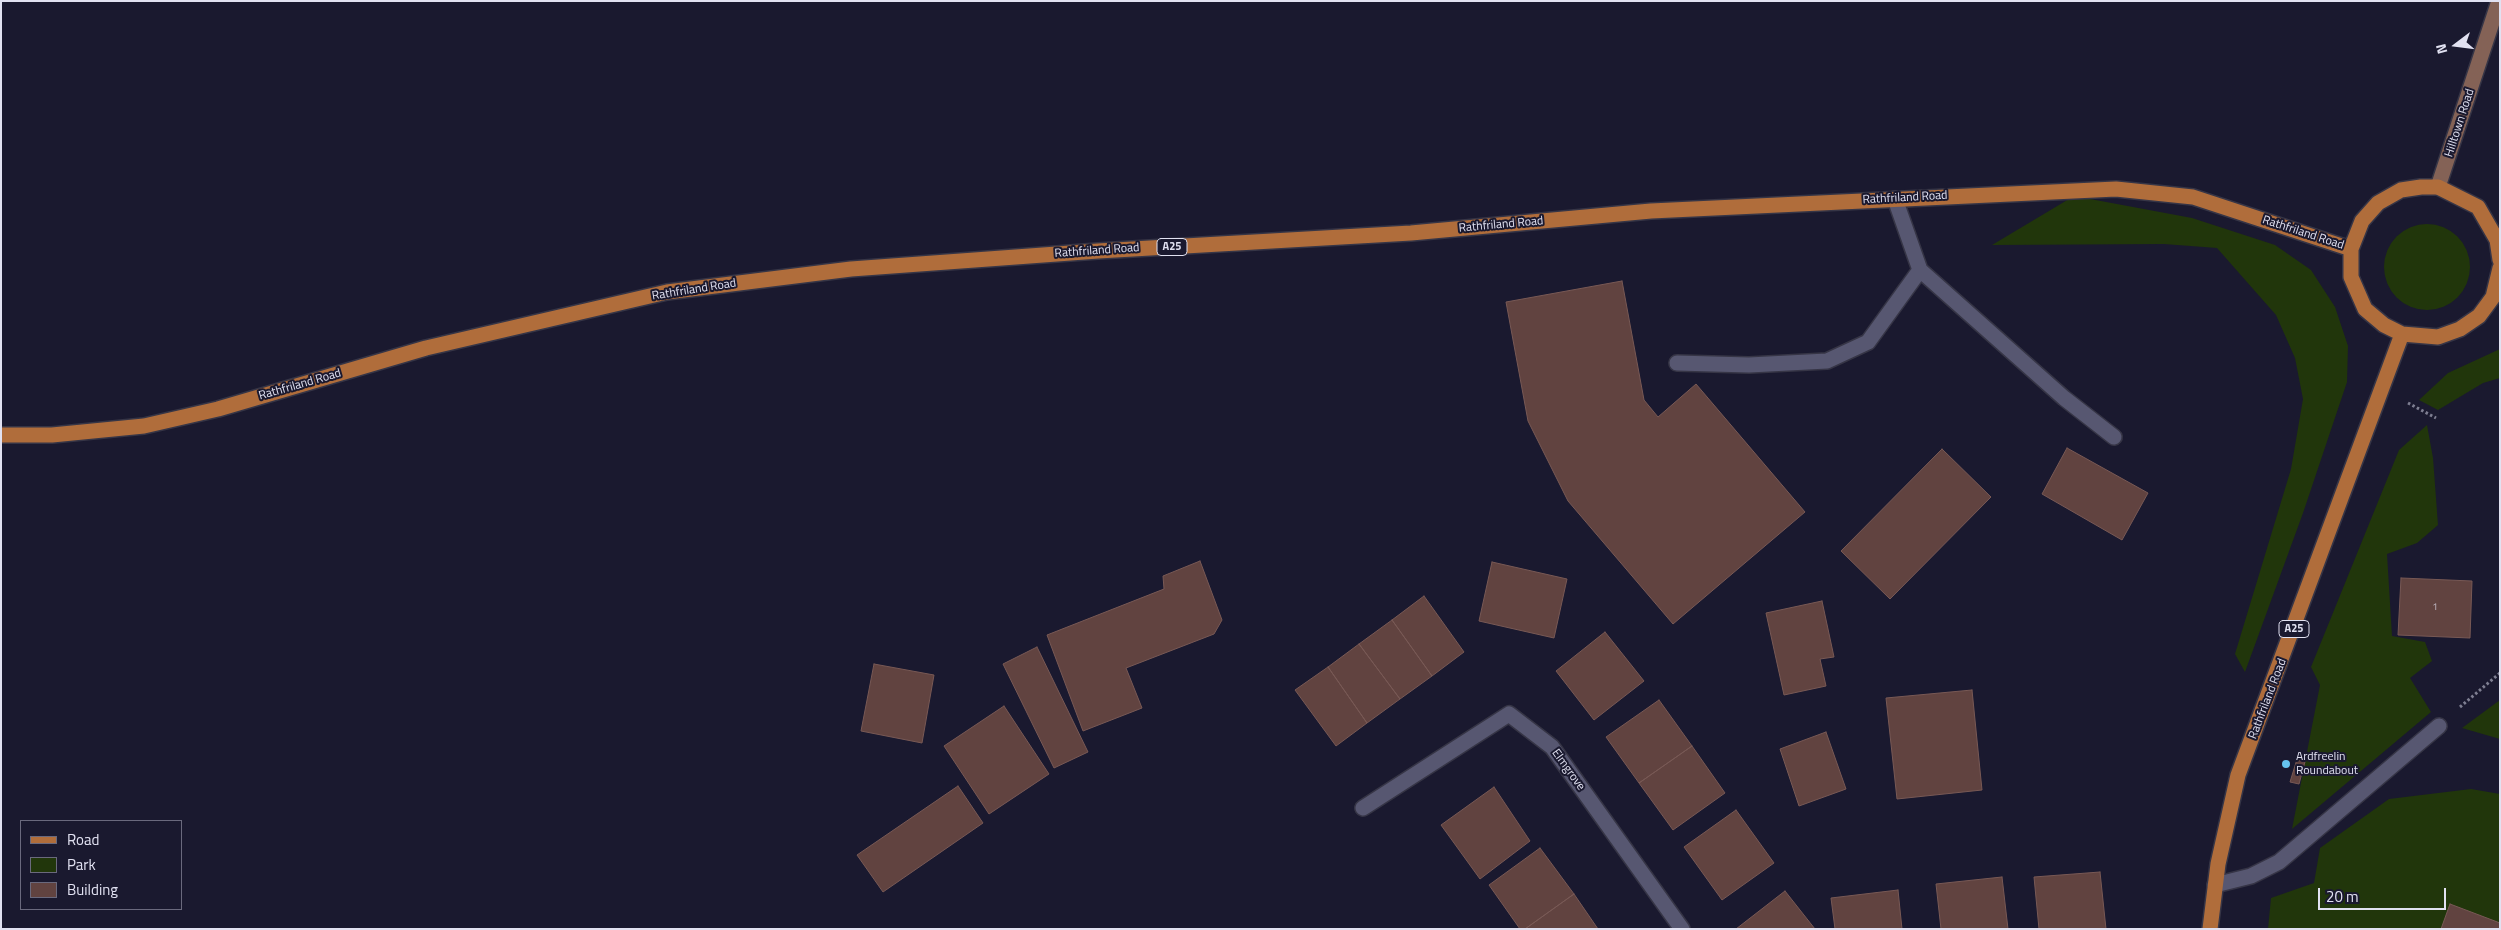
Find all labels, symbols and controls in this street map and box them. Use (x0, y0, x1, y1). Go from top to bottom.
north arrow (2431, 20, 2481, 70)
text: N (2430, 42, 2452, 56)
street label: Hilltown Road (2442, 87, 2478, 159)
street label: Rathfriland Road (1862, 189, 1948, 207)
street label: Rathfriland Road (2260, 213, 2346, 253)
street label: Rathfriland Road (1458, 214, 1544, 236)
road number: A25 (1157, 238, 1187, 256)
street label: Rathfriland Road (1054, 241, 1140, 261)
street label: Rathfriland Road (651, 276, 737, 304)
street label: Rathfriland Road (257, 366, 343, 404)
house number: 1 (2432, 602, 2438, 614)
road number: A25 (2279, 620, 2309, 638)
street label: Rathfriland Road (2246, 657, 2290, 741)
street label: Elmgrove (1548, 747, 1588, 793)
place label: Ardfreelin Roundabout (2296, 750, 2358, 778)
marker: Ardfreelin Roundabout (2280, 758, 2292, 770)
legend (20, 820, 182, 910)
text: Road (67, 828, 99, 851)
text: Park (67, 853, 96, 876)
text: Building (67, 878, 118, 901)
scale bar (2321, 878, 2448, 910)
text: 20 m (2326, 885, 2359, 908)

